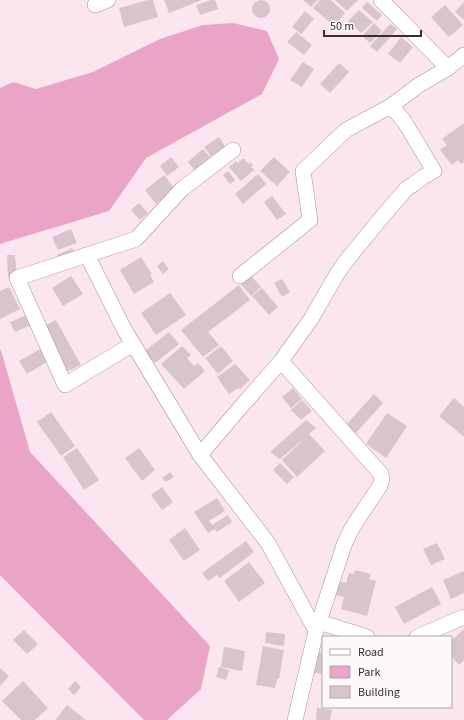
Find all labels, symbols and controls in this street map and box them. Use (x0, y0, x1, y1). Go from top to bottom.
scale bar (324, 12, 421, 38)
text: 50 m (330, 18, 354, 35)
legend (322, 636, 452, 708)
text: Road (358, 644, 384, 661)
text: Park (358, 664, 380, 681)
text: Building (358, 684, 400, 701)

